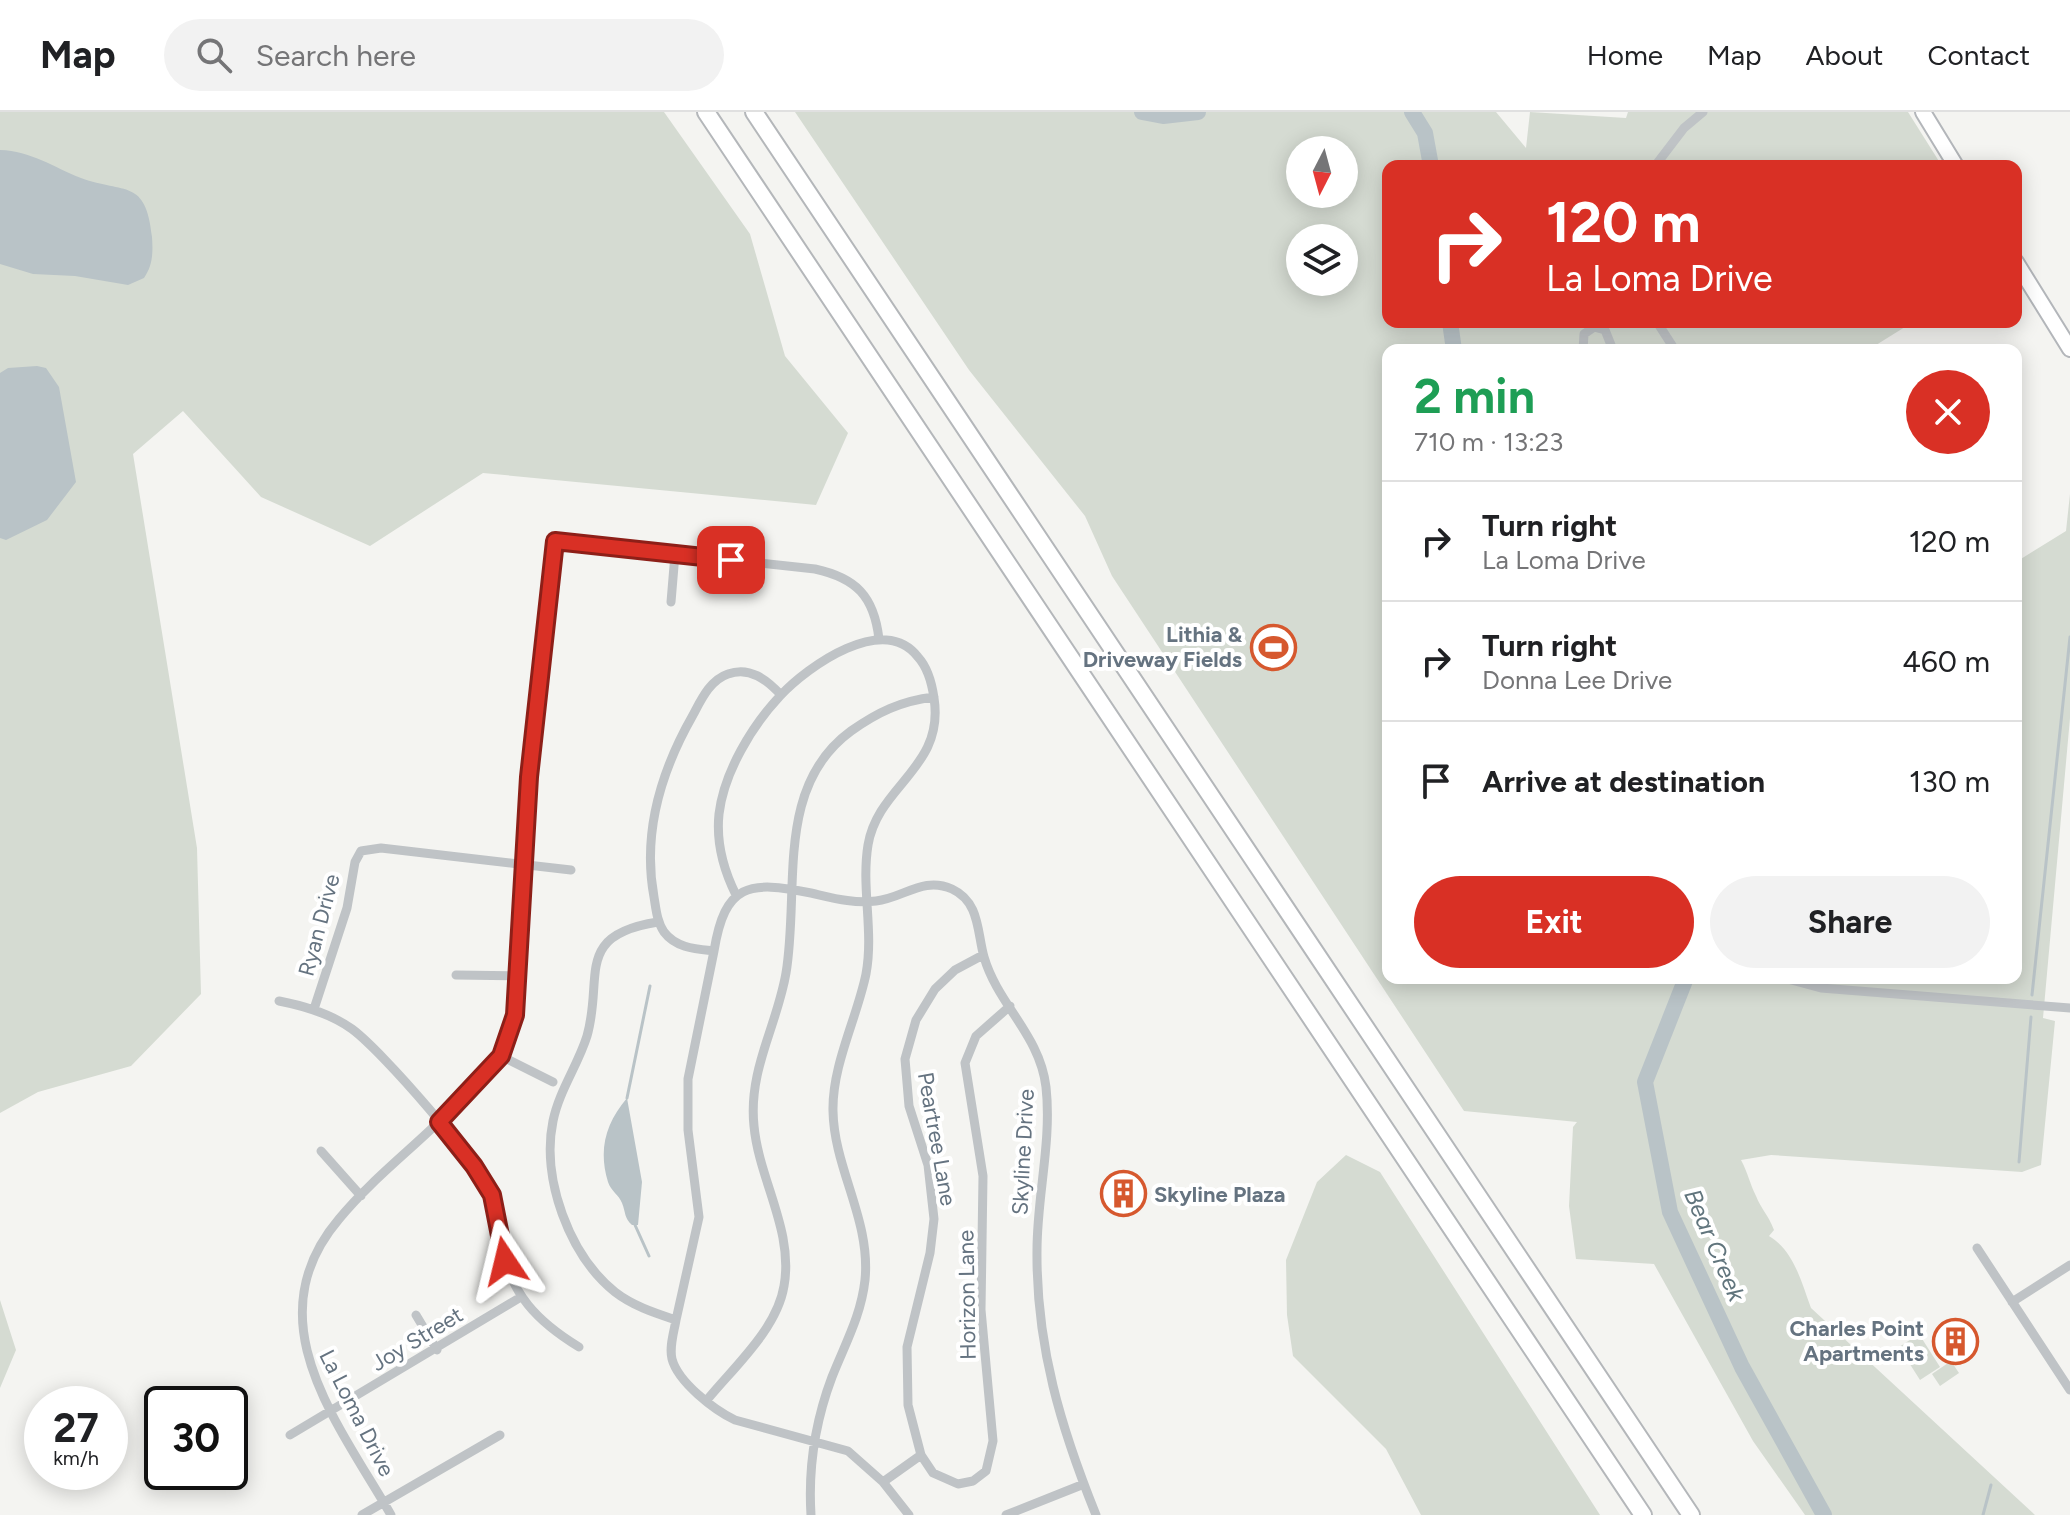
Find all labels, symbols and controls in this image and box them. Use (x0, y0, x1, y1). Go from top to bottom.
search box (164, 19, 724, 91)
text: Map (40, 32, 116, 78)
icon: search (192, 33, 236, 77)
text: Search here (256, 37, 416, 74)
text: Home (1587, 38, 1663, 72)
text: Map (1707, 38, 1762, 72)
text: About (1806, 38, 1883, 72)
text: Contact (1927, 38, 2030, 72)
north arrow (1286, 136, 1358, 208)
map controls (1286, 136, 1358, 296)
text: 120 m (1546, 189, 1701, 256)
icon: right (1414, 192, 1518, 296)
button: layers (1286, 224, 1358, 296)
text: La Loma Drive (1546, 257, 1773, 300)
text: 2 min (1414, 367, 1535, 425)
button: close (1906, 370, 1990, 454)
text: 710 m · 13:23 (1414, 426, 1564, 458)
text: Turn right (1482, 507, 1617, 544)
icon: right (1414, 519, 1458, 563)
text: 120 m (1909, 523, 1990, 560)
pin (697, 526, 765, 594)
icon: arrive (709, 538, 753, 582)
text: La Loma Drive (1482, 544, 1646, 576)
place label: Lithia & Driveway Fields (1083, 621, 1243, 673)
sports icon: Lithia & Driveway Fields (1249, 623, 1297, 671)
text: Turn right (1482, 627, 1617, 664)
icon: right (1414, 639, 1458, 683)
text: 460 m (1902, 643, 1990, 680)
text: Donna Lee Drive (1482, 664, 1672, 696)
icon: arrive (1414, 759, 1458, 803)
text: Arrive at destination (1482, 763, 1765, 800)
text: 130 m (1909, 763, 1990, 800)
street label: Ryan Drive (292, 871, 346, 979)
button: Exit (1414, 876, 1694, 968)
button: Share (1710, 876, 1990, 968)
street label: Peartree Lane (912, 1070, 962, 1208)
street label: Skyline Drive (1006, 1088, 1040, 1216)
building icon: Skyline Plaza (1099, 1170, 1147, 1218)
place label: Skyline Plaza (1154, 1181, 1286, 1208)
water label: Bear Creek (1678, 1184, 1752, 1307)
position arrow (463, 1219, 547, 1303)
street label: Horizon Lane (952, 1230, 982, 1360)
street label: Joy Street (366, 1301, 468, 1377)
place label: Charles Point Apartments (1789, 1315, 1924, 1367)
building icon: Charles Point Apartments (1931, 1317, 1979, 1365)
street label: La Loma Drive (314, 1345, 400, 1481)
speed limit sign: 30 (144, 1386, 248, 1490)
text: 27 (53, 1404, 99, 1452)
text: km/h (53, 1446, 99, 1470)

